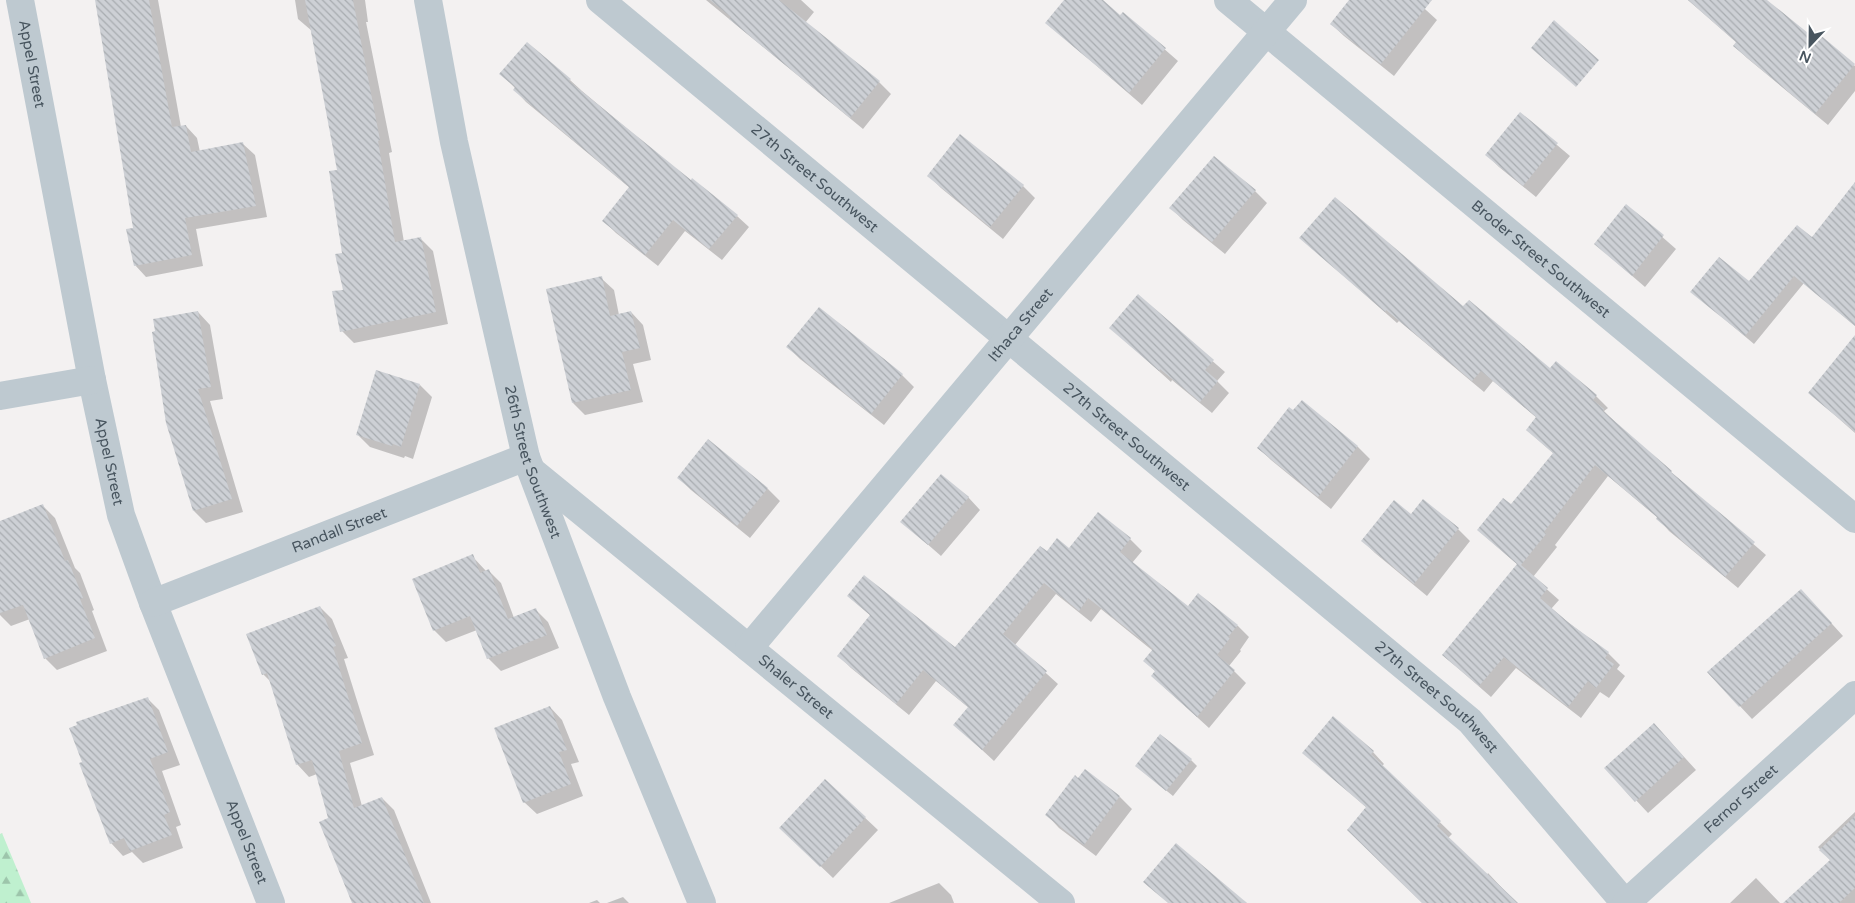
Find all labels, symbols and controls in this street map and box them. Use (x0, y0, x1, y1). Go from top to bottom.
street label: Appel Street (15, 18, 49, 110)
north arrow (1785, 20, 1835, 70)
text: N (1797, 47, 1814, 67)
street label: 27th Street Southwest (748, 120, 882, 236)
street label: Broder Street Southwest (1468, 196, 1614, 322)
street label: Ithaca Street (984, 284, 1057, 365)
street label: 27th Street Southwest (1059, 379, 1194, 495)
street label: 26th Street Southwest (501, 383, 565, 541)
street label: Appel Street (91, 416, 128, 507)
street label: Randall Street (289, 503, 390, 557)
street label: 27th Street Southwest (1371, 637, 1502, 757)
street label: Shaler Street (755, 651, 837, 723)
street label: Fernor Street (1700, 760, 1782, 837)
street label: Appel Street (222, 797, 272, 887)

